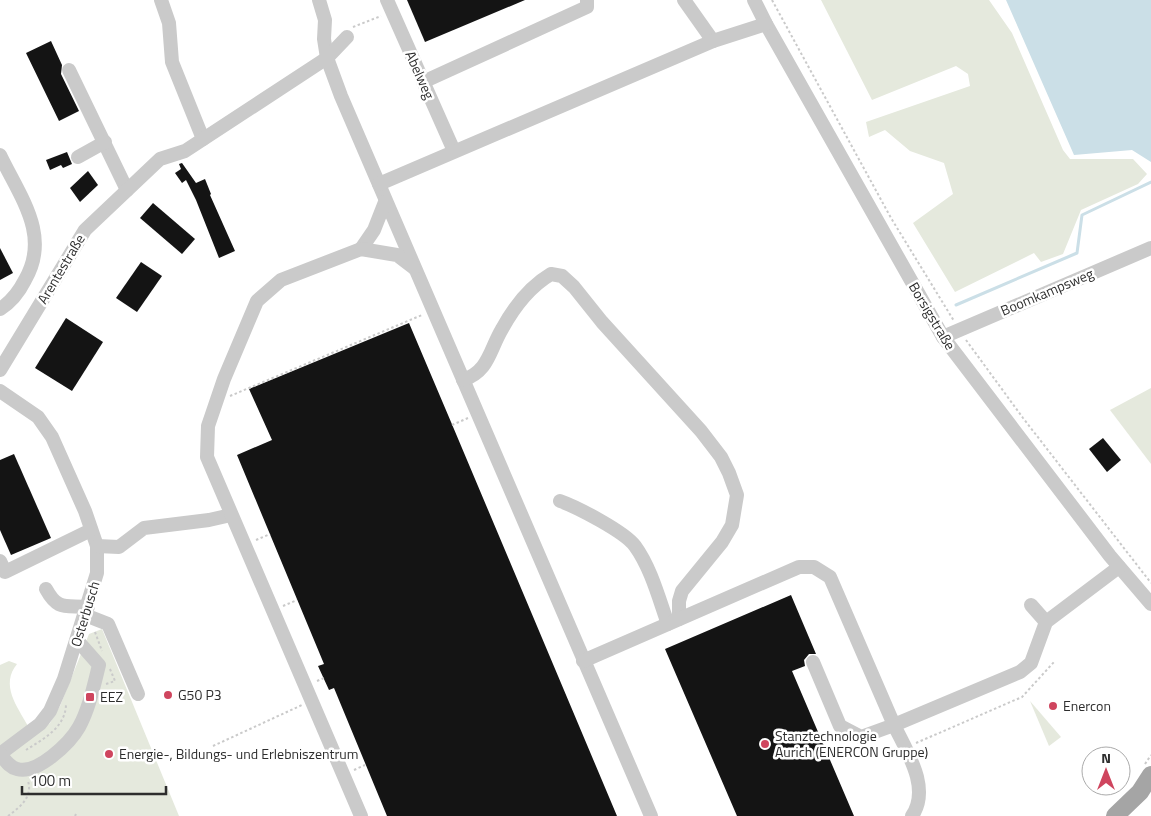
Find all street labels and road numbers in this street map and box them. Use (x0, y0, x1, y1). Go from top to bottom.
street label: Abelweg (401, 47, 440, 102)
street label: Arentestraße (31, 230, 90, 308)
street label: Boomkampsweg (997, 262, 1097, 321)
street label: Borsigstraße (904, 278, 961, 354)
street label: Osterbusch (65, 579, 104, 649)

